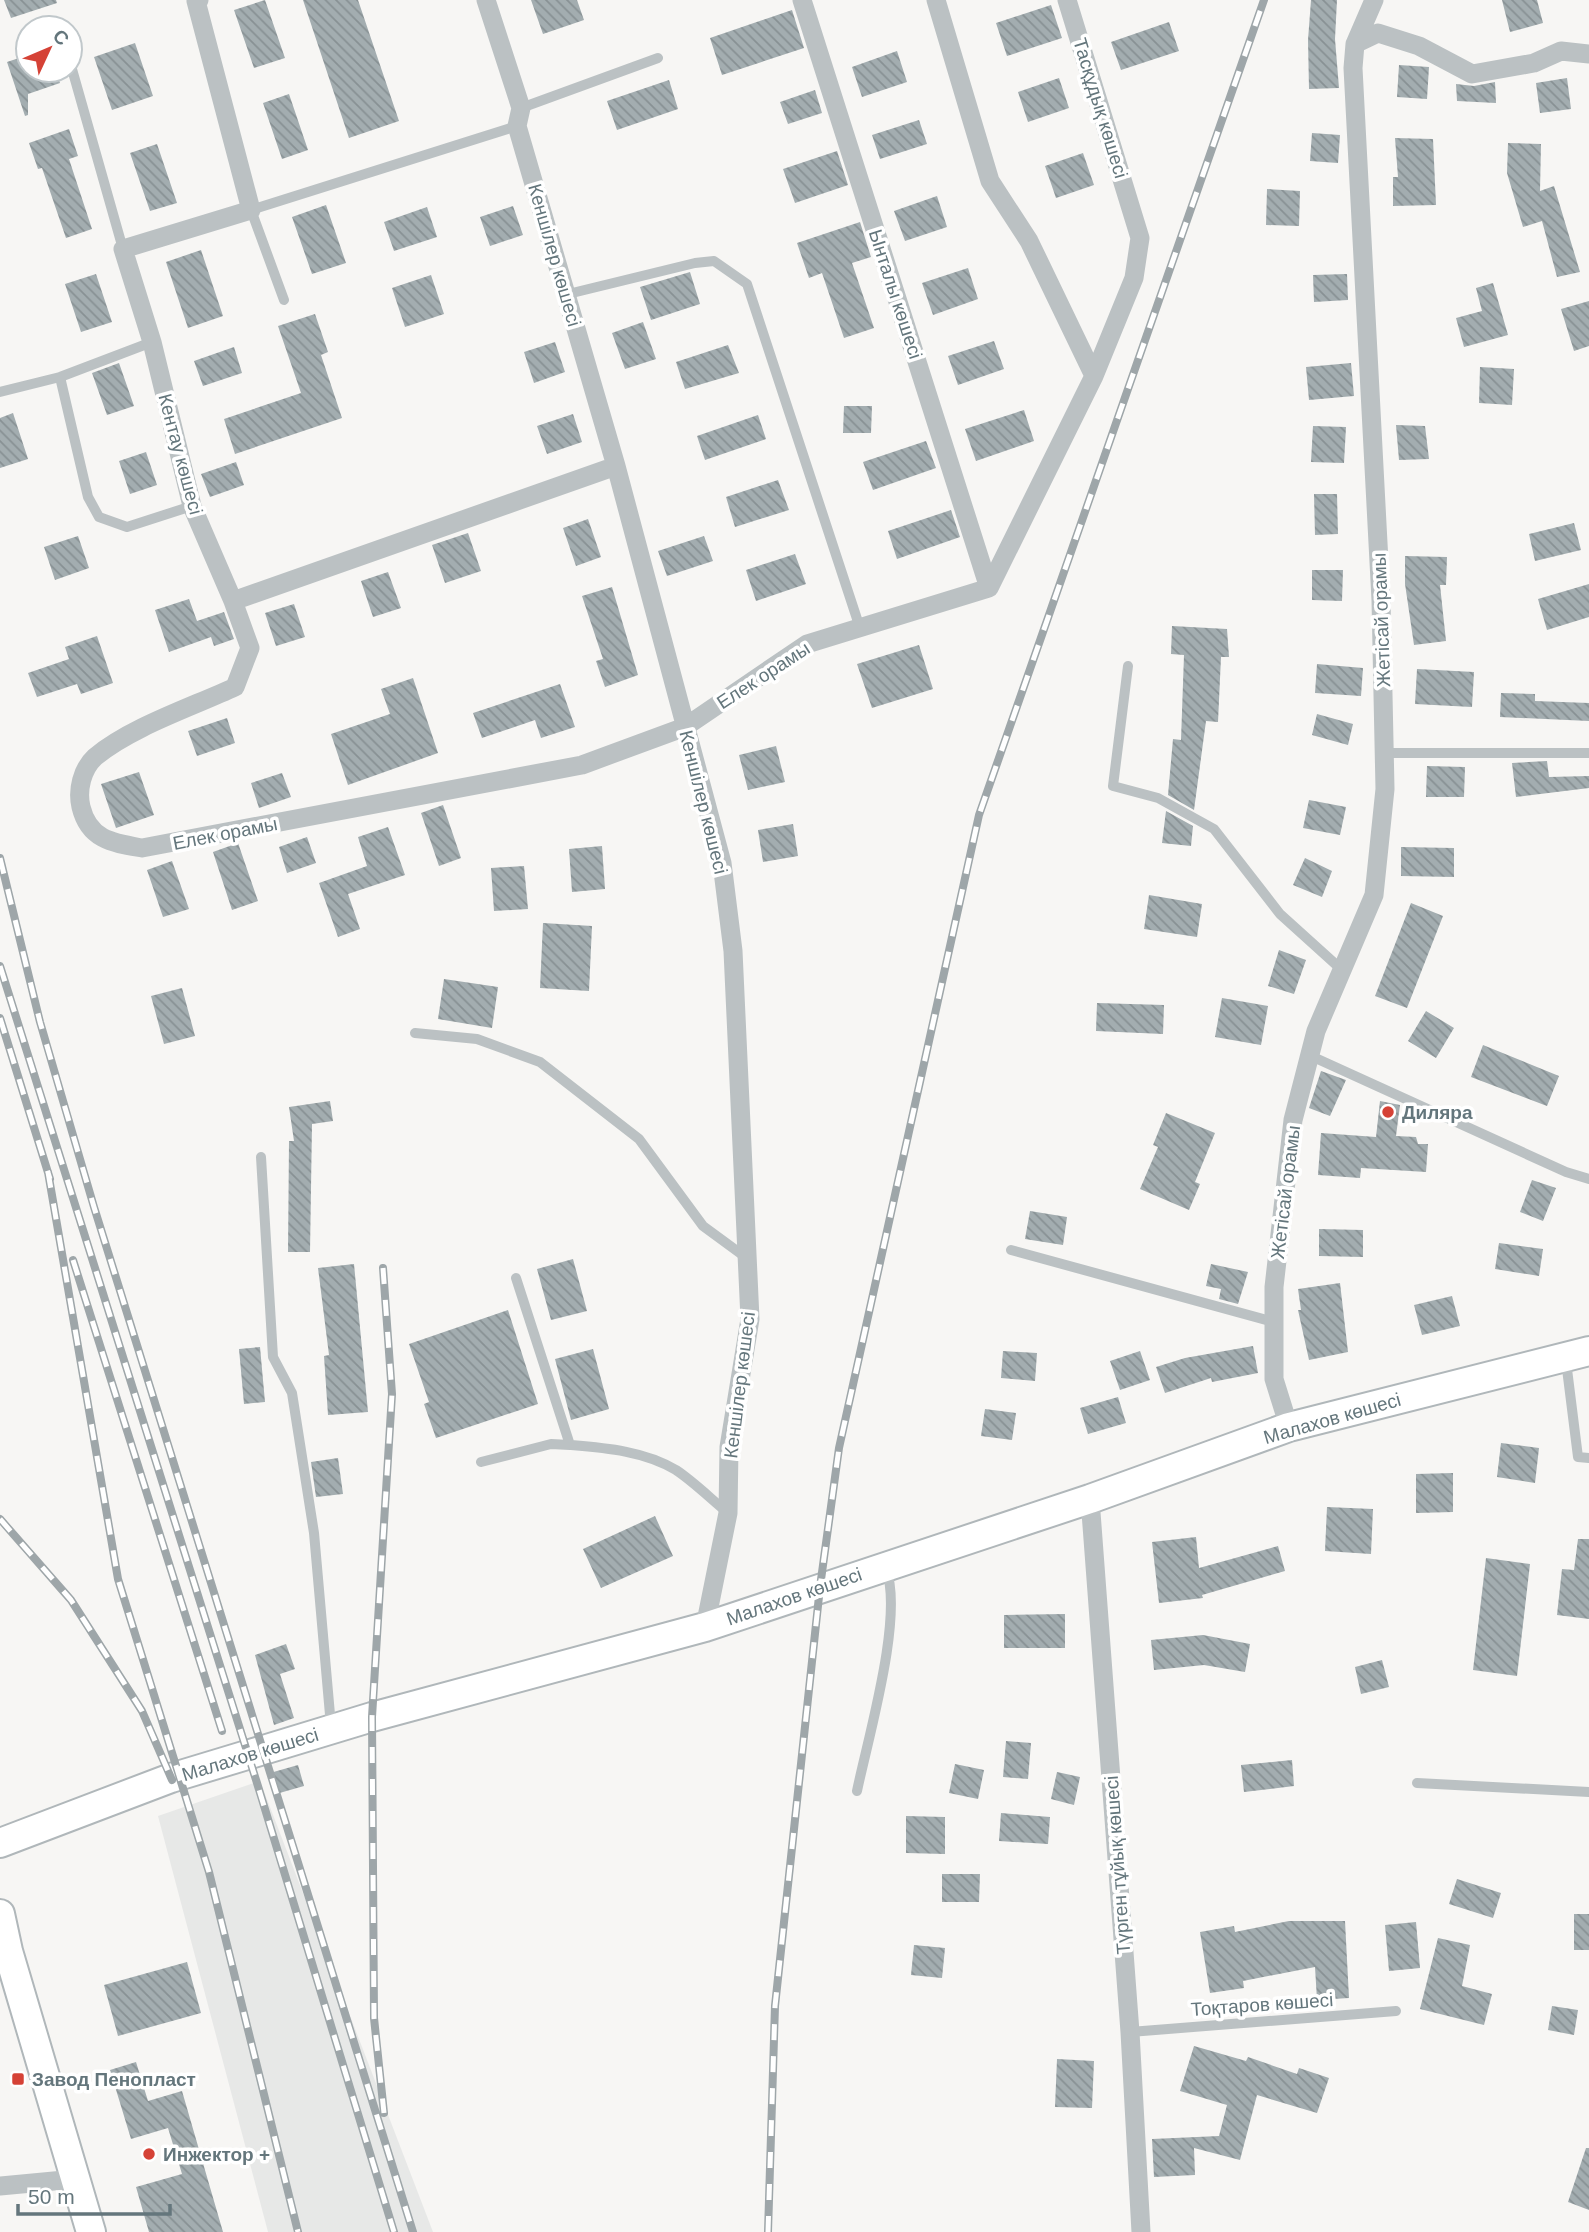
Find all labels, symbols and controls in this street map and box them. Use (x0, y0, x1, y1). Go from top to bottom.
north arrow (14, 14, 84, 84)
text: С (49, 25, 73, 50)
street label: Тасқұдық көшесі (1069, 36, 1132, 181)
street label: Кеншілер көшесі (524, 181, 585, 329)
street label: Ынталы көшесі (865, 227, 926, 362)
street label: Кентау көшесі (154, 391, 207, 517)
street label: Жетісай орамы (1369, 552, 1394, 688)
street label: Елек орамы (713, 638, 814, 713)
street label: Кеншілер көшесі (675, 728, 732, 876)
street label: Елек орамы (171, 813, 279, 854)
place label: Диляра (1402, 1102, 1473, 1123)
marker: Диляра (1380, 1104, 1396, 1120)
street label: Жетісай орамы (1267, 1124, 1304, 1260)
street label: Кеншілер көшесі (720, 1311, 759, 1460)
street label: Малахов көшесі (1261, 1389, 1403, 1448)
street label: Малахов көшесі (724, 1563, 865, 1630)
street label: Малахов көшесі (179, 1724, 321, 1785)
street label: Түрген тұйық көшесі (1101, 1775, 1134, 1955)
street label: Тоқтаров көшесі (1190, 1989, 1334, 2020)
place label: Завод Пенопласт (32, 2069, 196, 2090)
marker: Завод Пенопласт (10, 2071, 26, 2087)
place label: Инжектор + (163, 2144, 270, 2165)
marker: Инжектор + (141, 2146, 157, 2162)
scale bar (18, 2172, 170, 2216)
text: 50 m (28, 2185, 75, 2208)

